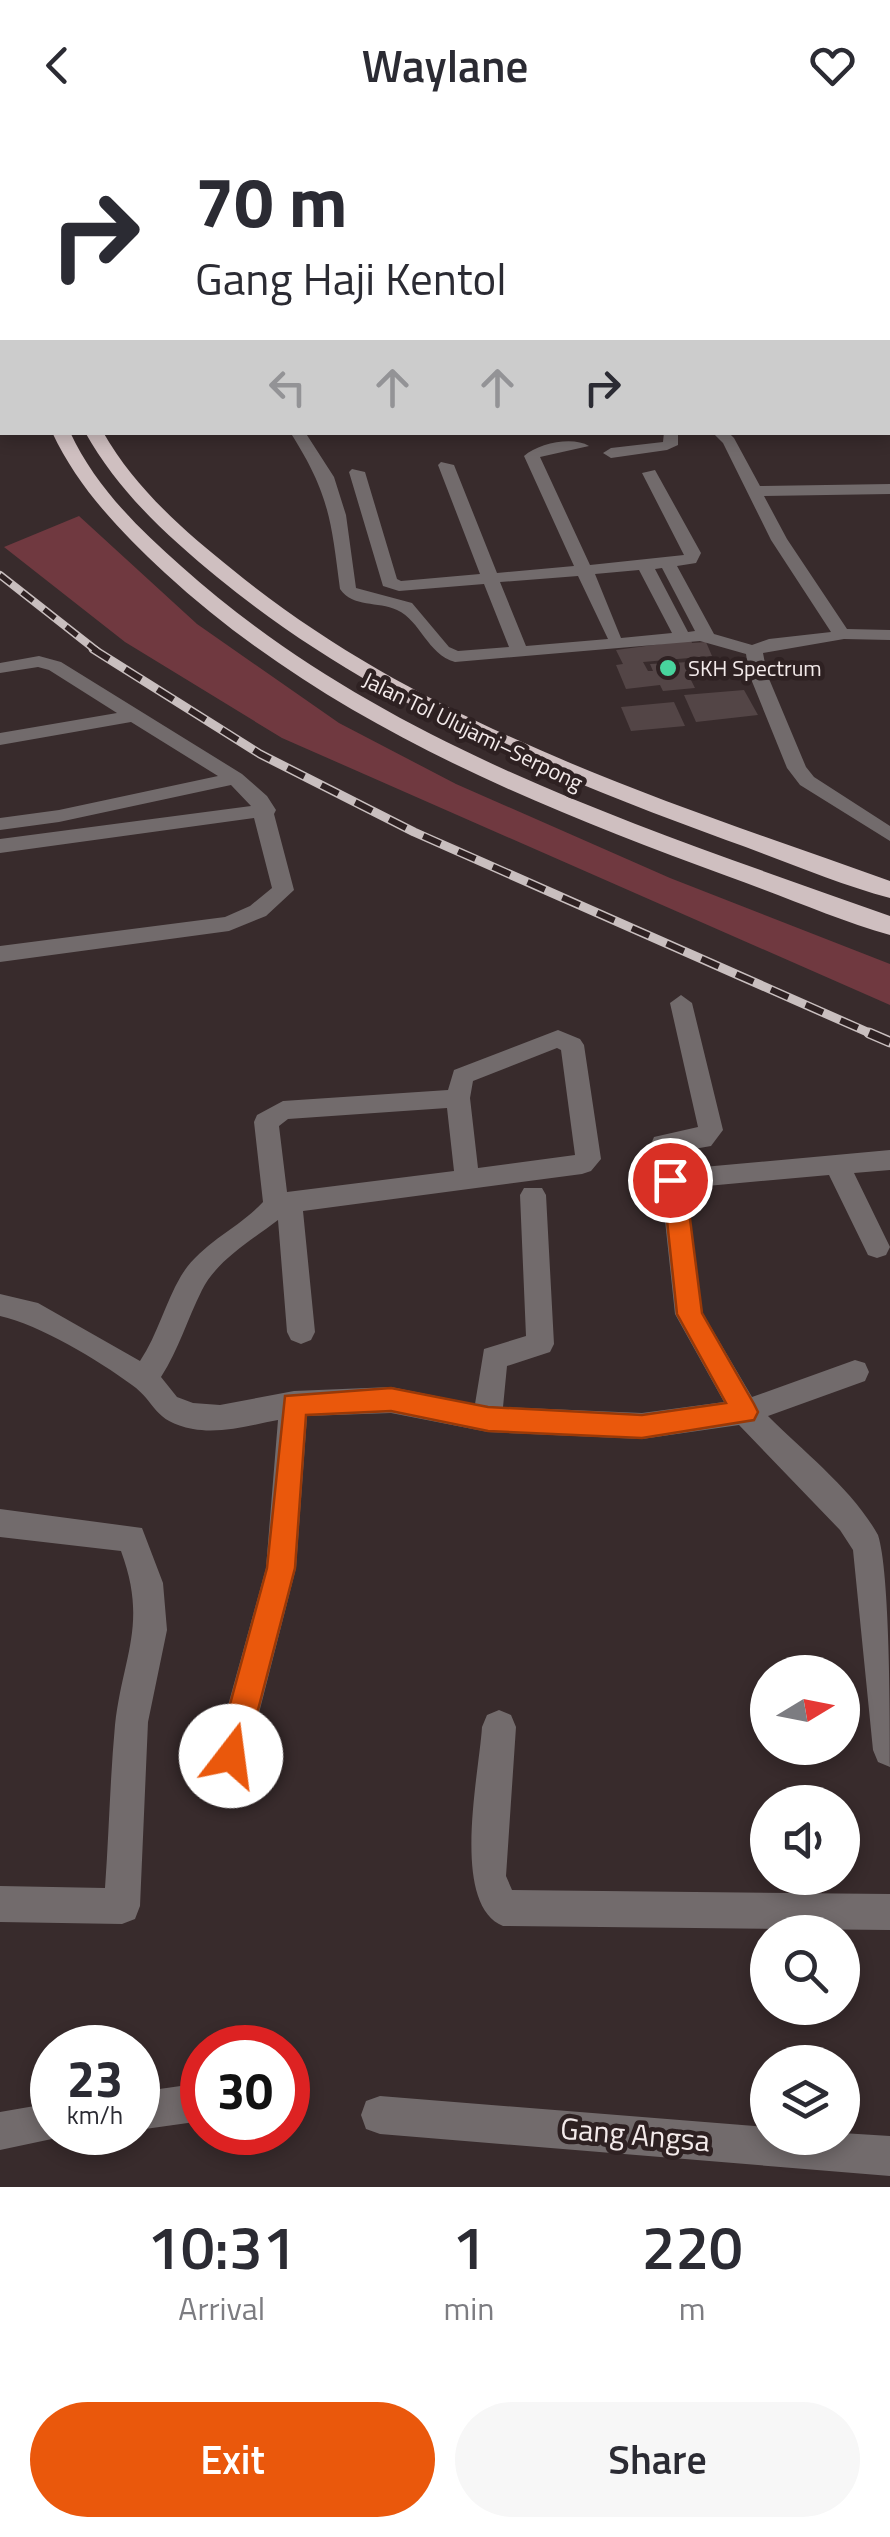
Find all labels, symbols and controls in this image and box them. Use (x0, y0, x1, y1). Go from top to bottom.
text: Waylane (362, 31, 528, 99)
icon: back (30, 38, 85, 93)
icon: heart (805, 38, 860, 93)
text: 70 m (195, 148, 348, 254)
icon: right (30, 170, 160, 300)
text: Gang Haji Kentol (195, 244, 507, 312)
icon: left (260, 360, 315, 415)
icon: ahead (365, 360, 420, 415)
icon: ahead (470, 360, 525, 415)
icon: right (575, 360, 630, 415)
place label: SKH Spectrum (688, 651, 822, 685)
marker: SKH Spectrum (657, 657, 679, 679)
street label: Jalan Tol Ulujami–Serpong (357, 663, 589, 799)
pin (628, 1138, 713, 1223)
icon: arrive (643, 1153, 698, 1208)
north arrow (750, 1655, 860, 1765)
map controls (750, 1655, 860, 2155)
position arrow (179, 1704, 283, 1808)
button: sound (750, 1785, 860, 1895)
button: search (750, 1915, 860, 2025)
speed limit sign: 30 (180, 2025, 310, 2155)
text: 23 (67, 2040, 123, 2116)
button: layers (750, 2045, 860, 2155)
text: km/h (67, 2096, 123, 2134)
street label: Gang Angsa (558, 2105, 712, 2163)
text: 10:31 (147, 2201, 296, 2292)
text: 1 (452, 2201, 486, 2292)
text: 220 (642, 2201, 743, 2292)
text: Arrival (178, 2284, 265, 2332)
text: min (443, 2284, 494, 2332)
text: m (679, 2284, 706, 2332)
button: Exit (30, 2402, 435, 2517)
button: Share (455, 2402, 860, 2517)

